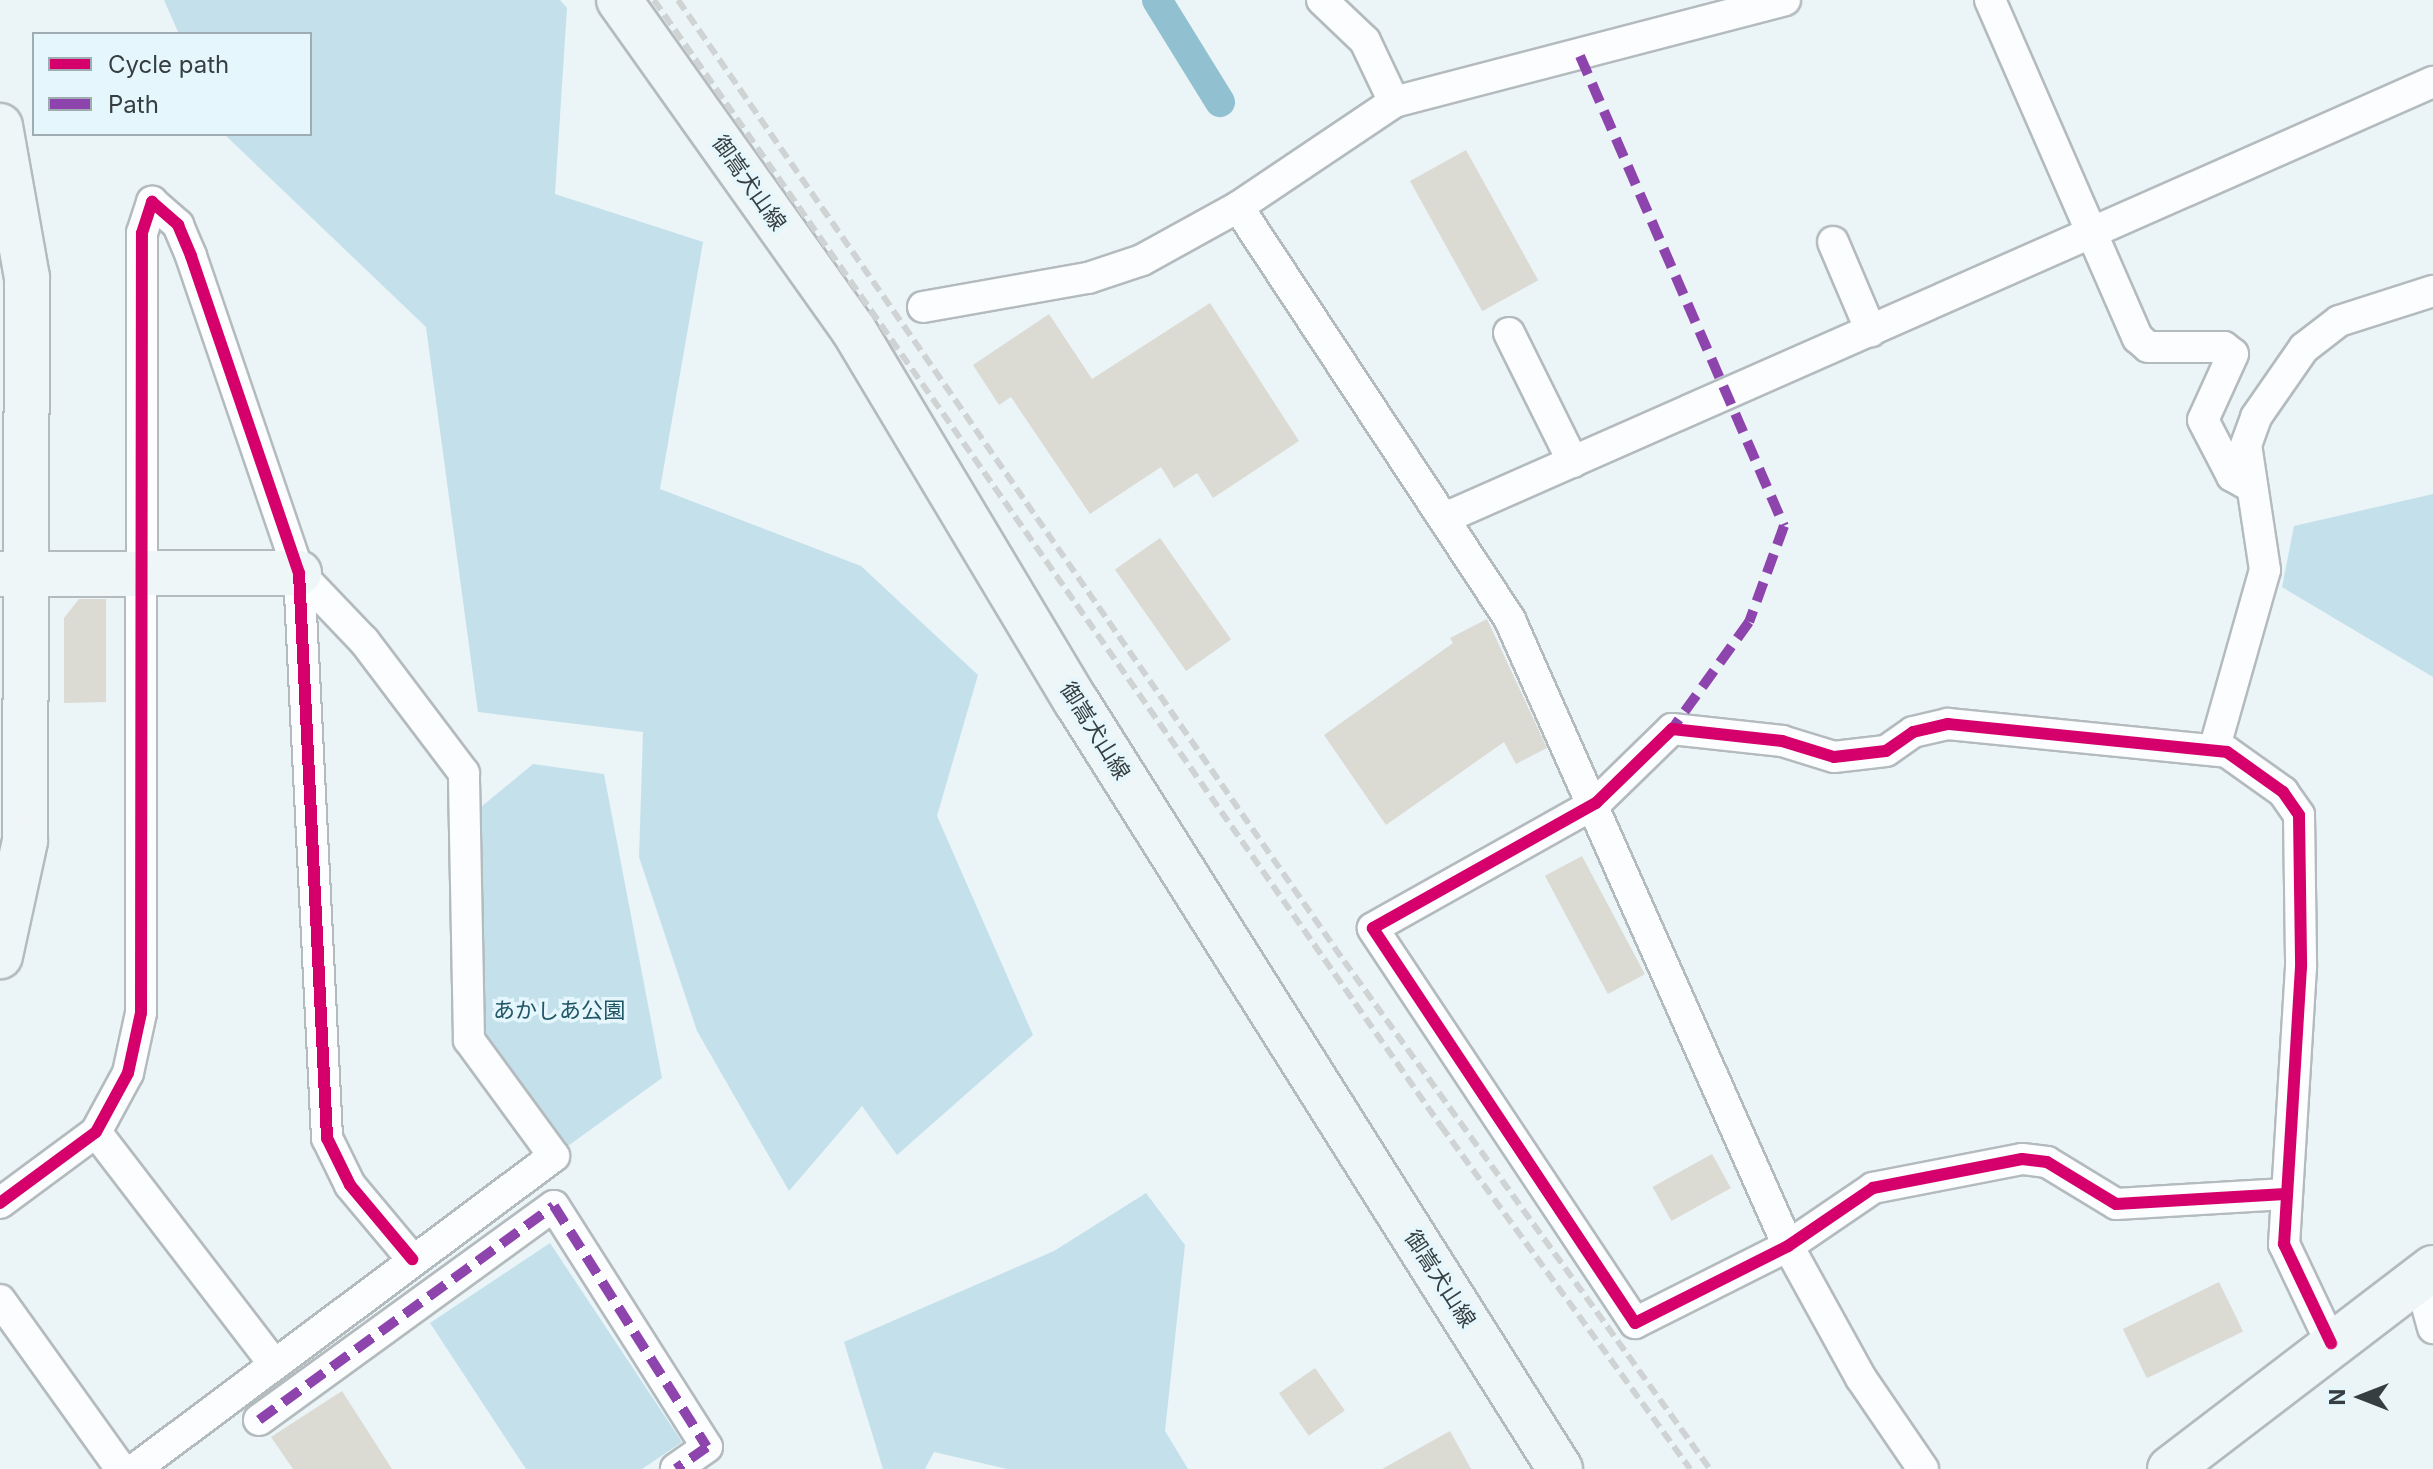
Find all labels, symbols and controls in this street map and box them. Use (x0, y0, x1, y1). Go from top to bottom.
legend (32, 32, 312, 136)
text: Cycle path (108, 50, 229, 79)
text: Path (108, 90, 159, 119)
street label: 御嵩犬山線 (707, 130, 791, 236)
street label: 御嵩犬山線 (1055, 677, 1135, 785)
park label: あかしあ公園 (493, 998, 625, 1024)
street label: 御嵩犬山線 (1399, 1226, 1481, 1332)
north arrow (2321, 1357, 2401, 1437)
text: N (2324, 1389, 2350, 1405)

